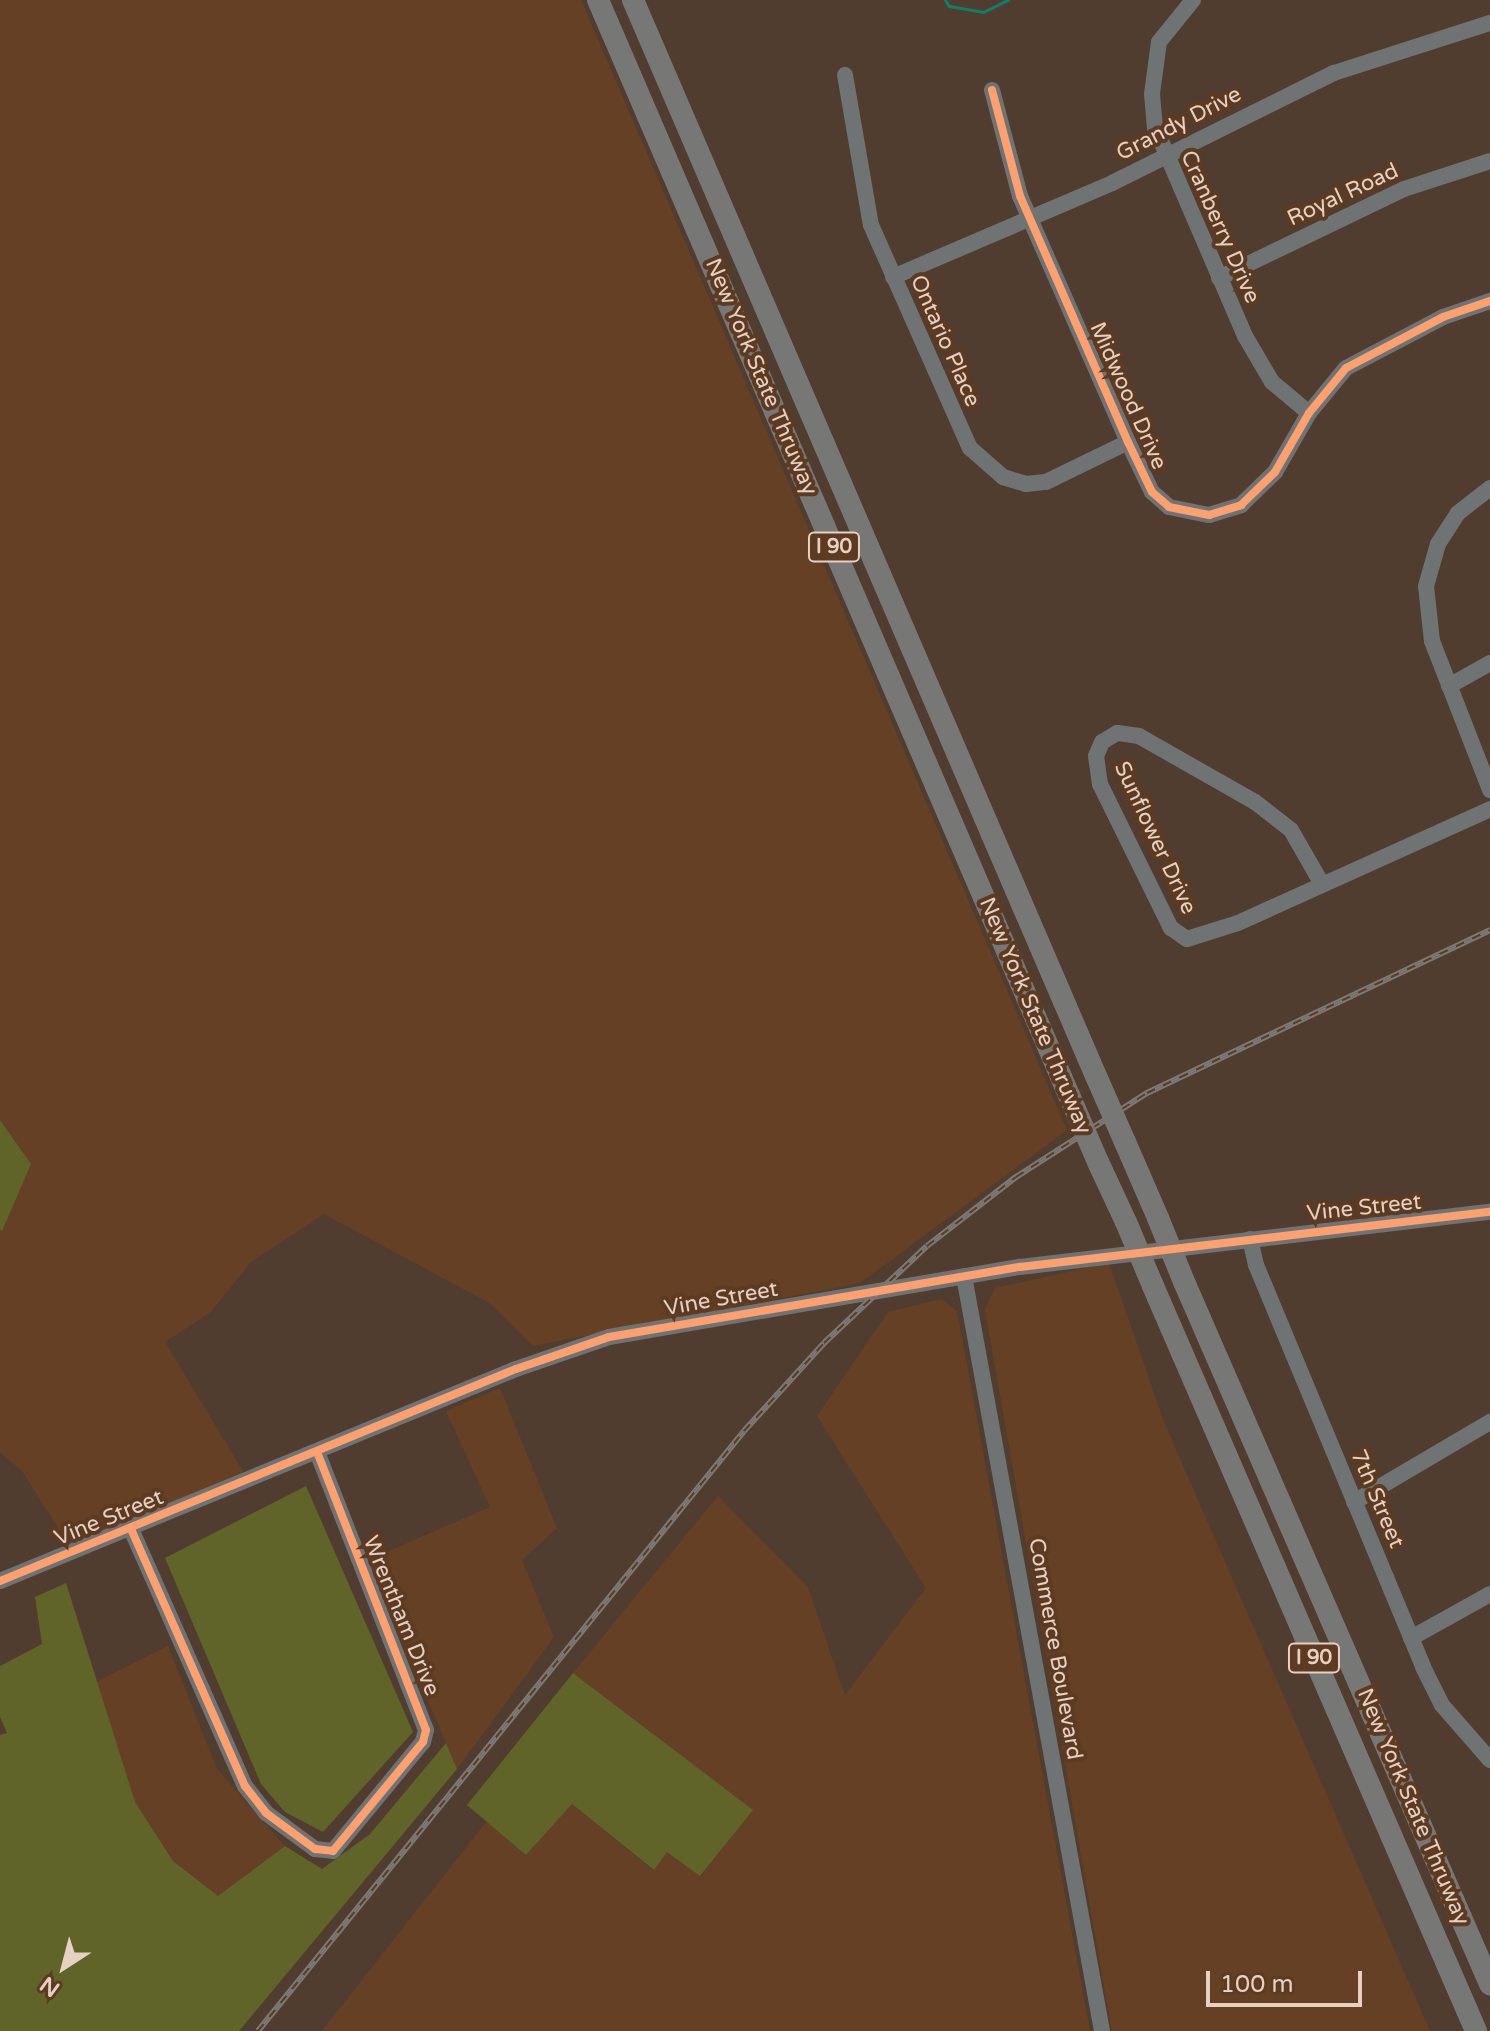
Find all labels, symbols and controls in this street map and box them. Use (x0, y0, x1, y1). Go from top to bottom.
street label: Grandy Drive (1112, 81, 1246, 167)
street label: Cranberry Drive (1175, 147, 1265, 307)
street label: Royal Road (1283, 158, 1403, 232)
street label: New York State Thruway (699, 255, 823, 499)
street label: Ontario Place (904, 271, 986, 411)
street label: Midwood Drive (1084, 318, 1172, 474)
road number: I 90 (806, 531, 862, 563)
street label: Sunflower Drive (1108, 758, 1202, 918)
street label: New York State Thruway (973, 894, 1097, 1138)
street label: Vine Street (1305, 1189, 1423, 1227)
street label: Vine Street (662, 1276, 780, 1322)
street label: 7th Street (1344, 1446, 1410, 1552)
street label: Vine Street (51, 1484, 167, 1552)
street label: Wrentham Drive (357, 1532, 445, 1700)
street label: Commerce Boulevard (1022, 1536, 1088, 1762)
road number: I 90 (1286, 1642, 1342, 1674)
street label: New York State Thruway (1351, 1685, 1475, 1929)
north arrow (24, 1927, 104, 2007)
scale bar (1210, 1955, 1366, 2005)
text: 100 m (1220, 1970, 1294, 1999)
text: N (35, 1971, 65, 2002)

